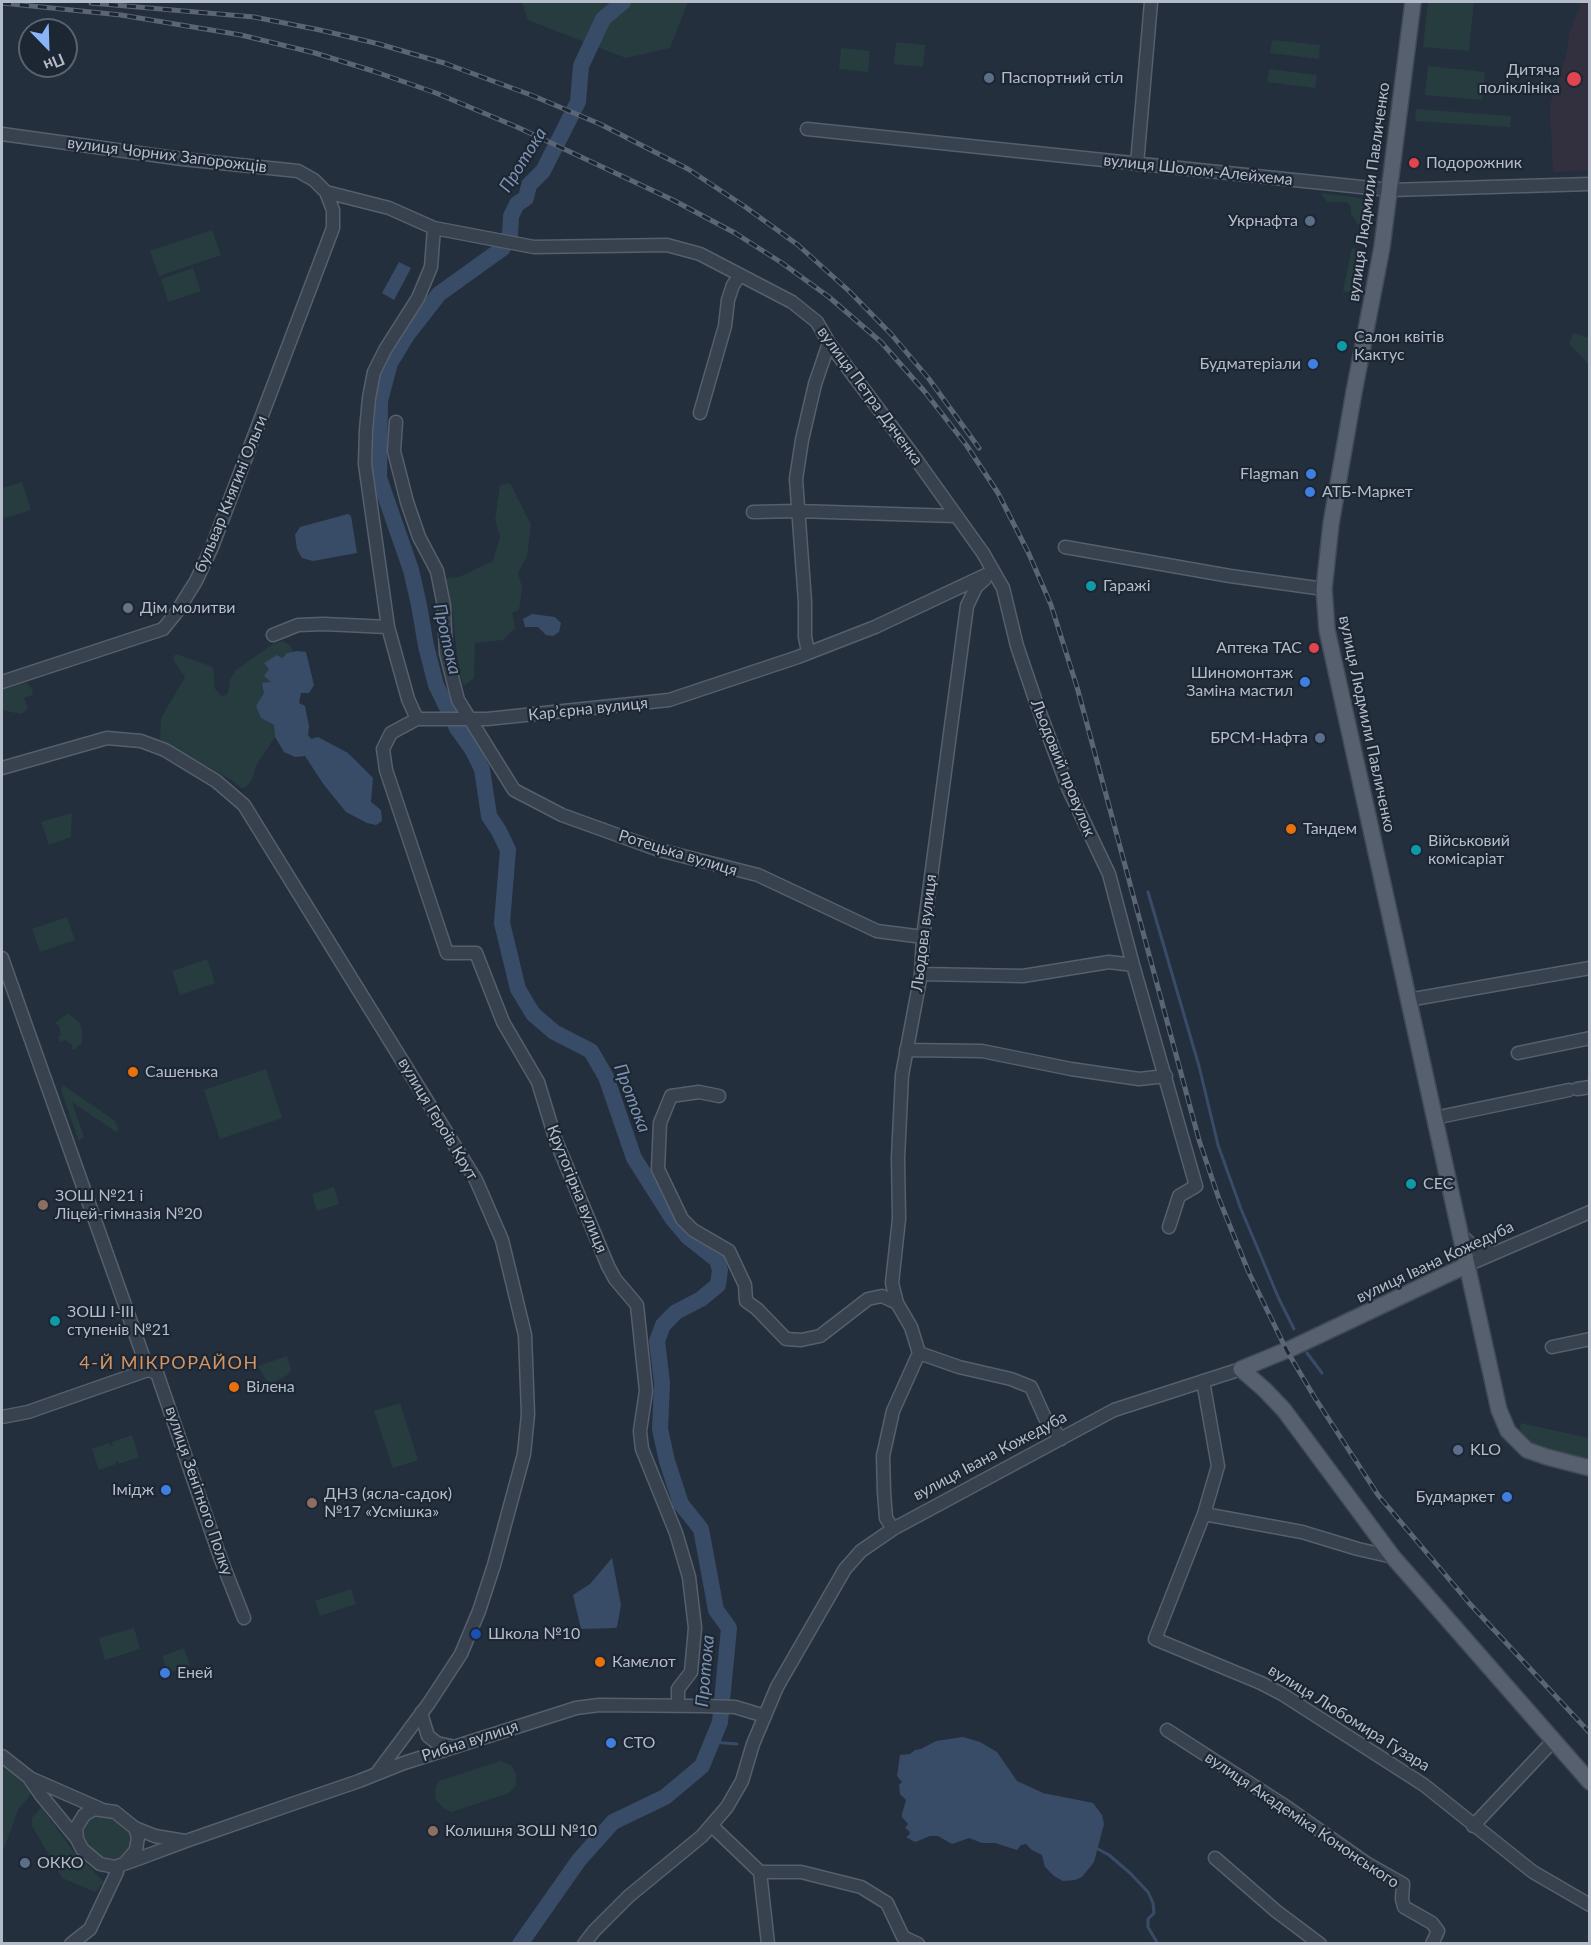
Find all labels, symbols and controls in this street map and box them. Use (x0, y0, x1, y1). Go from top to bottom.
north arrow (18, 18, 78, 78)
text: Пн (41, 50, 68, 76)
place label: Дитяча поліклініка (1478, 60, 1560, 98)
place label: Паспортний стіл (1001, 68, 1123, 88)
marker: Дитяча поліклініка (1565, 70, 1583, 88)
marker: Паспортний стіл (982, 71, 996, 85)
street label: вулиця Людмили Павличенко (1344, 81, 1394, 303)
water label: Протока (495, 124, 551, 196)
street label: вулиця Чорних Запорожців (66, 133, 268, 177)
street label: вулиця Шолом-Алейхема (1102, 151, 1294, 189)
place label: Подорожник (1426, 153, 1522, 173)
marker: Подорожник (1407, 156, 1421, 170)
place label: Укрнафта (1228, 211, 1298, 231)
marker: Укрнафта (1303, 214, 1317, 228)
street label: вулиця Петра Дяченка (813, 323, 927, 469)
place label: Салон квітів Кактус (1354, 327, 1444, 365)
marker: Салон квітів Кактус (1335, 339, 1349, 353)
place label: Будматеріали (1200, 354, 1301, 374)
marker: Будматеріали (1306, 357, 1320, 371)
street label: бульвар Княгині Ольги (191, 413, 271, 575)
place label: Flagman (1240, 464, 1299, 484)
marker: Flagman (1304, 467, 1318, 481)
place label: АТБ-Маркет (1322, 482, 1413, 502)
marker: АТБ-Маркет (1303, 485, 1317, 499)
place label: Гаражі (1103, 576, 1151, 596)
marker: Гаражі (1084, 579, 1098, 593)
place label: Дім молитви (140, 598, 236, 618)
marker: Дім молитви (121, 601, 135, 615)
water label: Протока (428, 601, 466, 677)
street label: вулиця Людмили Павличенко (1335, 614, 1399, 834)
place label: Аптека ТАС (1216, 638, 1302, 658)
marker: Аптека ТАС (1307, 641, 1321, 655)
place label: Шиномонтаж Заміна мастил (1186, 663, 1293, 701)
marker: Шиномонтаж Заміна мастил (1298, 675, 1312, 689)
street label: Карʼєрна вулиця (527, 693, 649, 725)
street label: Льодовий провулок (1027, 697, 1099, 839)
place label: БРСМ-Нафта (1210, 728, 1308, 748)
marker: БРСМ-Нафта (1313, 731, 1327, 745)
place label: Тандем (1303, 819, 1357, 839)
marker: Тандем (1284, 822, 1298, 836)
street label: Ротецька вулиця (616, 826, 740, 880)
place label: Військовий комісаріат (1428, 831, 1510, 869)
marker: Військовий комісаріат (1409, 843, 1423, 857)
street label: Льодова вулиця (907, 873, 941, 993)
street label: вулиця Героїв Крут (394, 1054, 482, 1184)
water label: Протока (609, 1060, 655, 1136)
place label: Сашенька (145, 1062, 218, 1082)
marker: Сашенька (126, 1065, 140, 1079)
street label: Крутогірна вулиця (543, 1122, 611, 1256)
place label: СЕС (1423, 1174, 1453, 1194)
marker: СЕС (1404, 1177, 1418, 1191)
place label: ЗОШ №21 і Ліцей-гімназія №20 (55, 1186, 202, 1224)
marker: ЗОШ №21 і Ліцей-гімназія №20 (36, 1198, 50, 1212)
street label: вулиця Івана Кожедуба (1353, 1217, 1517, 1307)
place label: ЗОШ І-ІІІ ступенів №21 (67, 1302, 170, 1340)
marker: ЗОШ І-ІІІ ступенів №21 (48, 1314, 62, 1328)
district label: 4-Й МІКРОРАЙОН (79, 1352, 259, 1374)
place label: Вілена (246, 1377, 295, 1397)
marker: Вілена (227, 1380, 241, 1394)
street label: вулиця Зенітного Полку (161, 1404, 237, 1578)
street label: вулиця Івана Кожедуба (910, 1407, 1070, 1505)
place label: KLO (1470, 1440, 1501, 1460)
marker: KLO (1451, 1443, 1465, 1457)
place label: Імідж (112, 1480, 154, 1500)
marker: Імідж (159, 1483, 173, 1497)
place label: ДНЗ (ясла-садок) №17 «Усмішка» (324, 1484, 452, 1522)
place label: Будмаркет (1416, 1487, 1495, 1507)
marker: Будмаркет (1500, 1490, 1514, 1504)
marker: ДНЗ (ясла-садок) №17 «Усмішка» (305, 1496, 319, 1510)
place label: Школа №10 (488, 1624, 580, 1644)
marker: Школа №10 (469, 1627, 483, 1641)
water label: Протока (691, 1634, 719, 1708)
place label: Камєлот (612, 1652, 676, 1672)
marker: Камєлот (593, 1655, 607, 1669)
street label: вулиця Любомира Гузара (1265, 1660, 1433, 1776)
place label: Еней (177, 1663, 213, 1683)
marker: Еней (158, 1666, 172, 1680)
street label: Рибна вулиця (419, 1716, 521, 1766)
place label: СТО (623, 1733, 655, 1753)
marker: СТО (604, 1736, 618, 1750)
street label: вулиця Академіка Кононського (1201, 1748, 1403, 1892)
place label: Колишня ЗОШ №10 (445, 1821, 597, 1841)
marker: Колишня ЗОШ №10 (426, 1824, 440, 1838)
place label: ОККО (37, 1853, 84, 1873)
marker: ОККО (18, 1856, 32, 1870)

